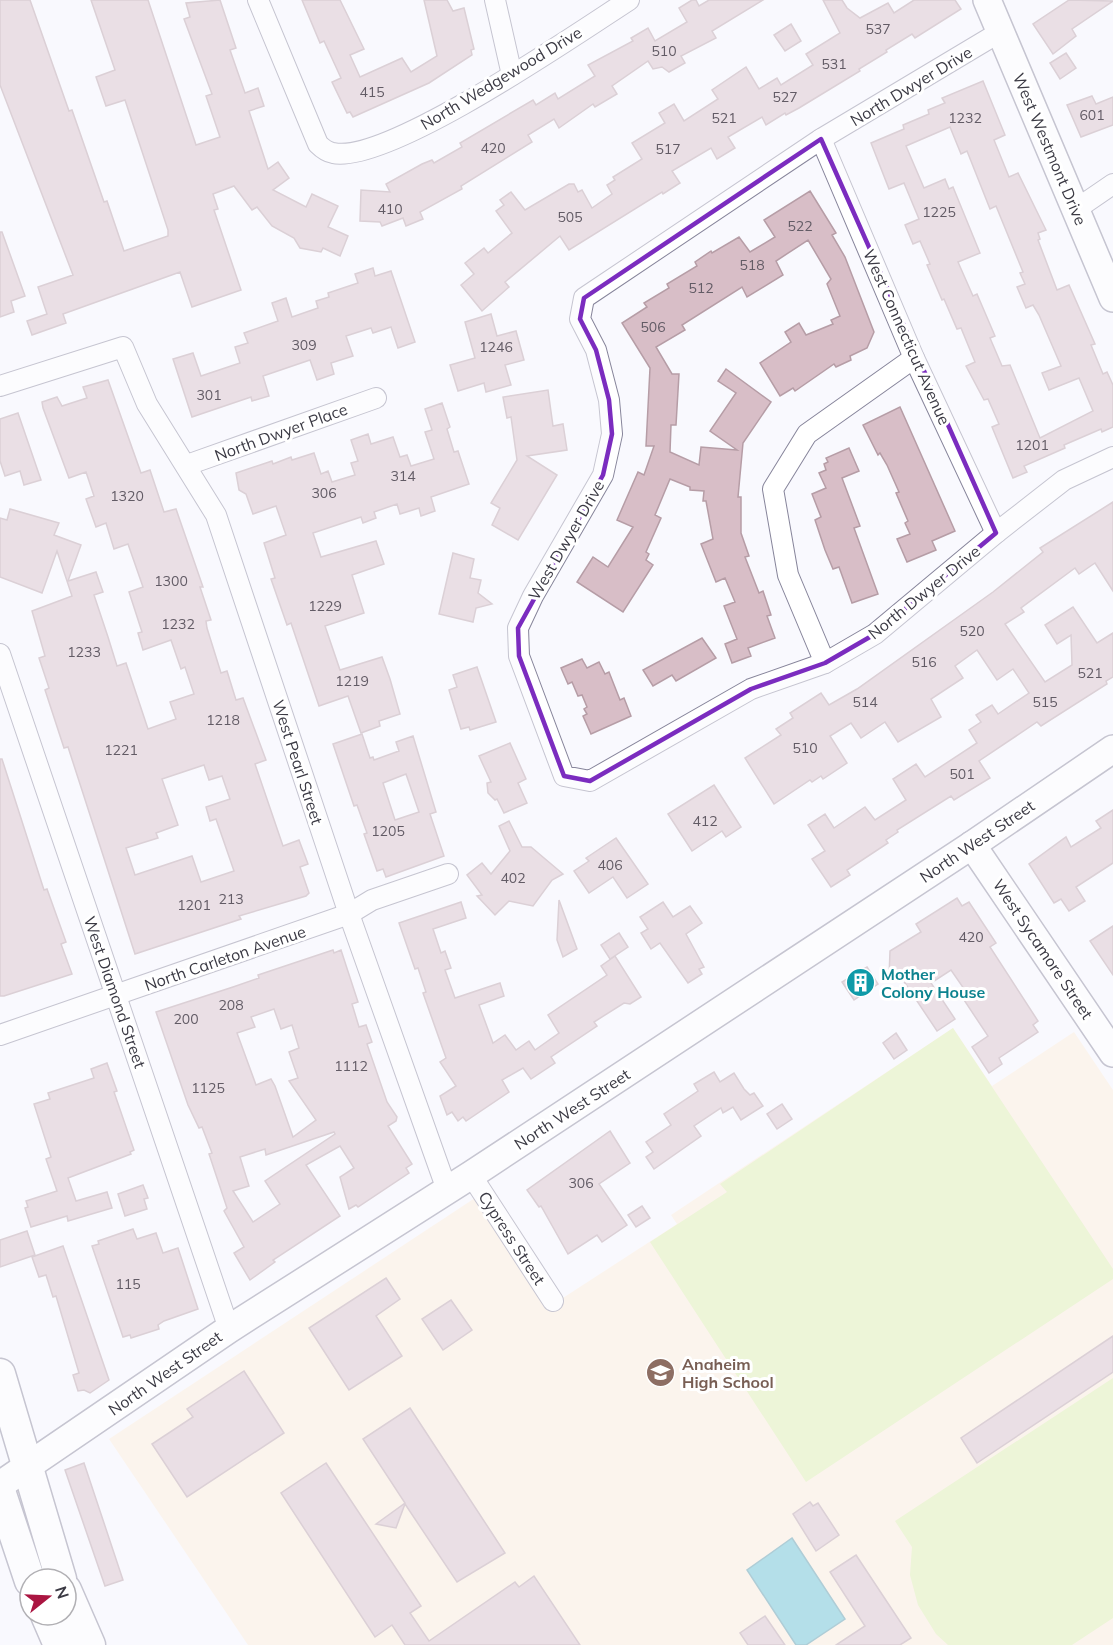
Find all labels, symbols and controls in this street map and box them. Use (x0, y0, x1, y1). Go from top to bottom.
house number: 537 (865, 20, 891, 38)
street label: North Wedgewood Drive (417, 22, 585, 134)
house number: 510 (651, 42, 677, 60)
street label: North Dwyer Drive (847, 42, 975, 130)
house number: 531 (821, 55, 847, 73)
street label: West Westmont Drive (1009, 70, 1091, 228)
house number: 415 (359, 83, 385, 101)
house number: 527 (772, 88, 798, 106)
house number: 601 (1079, 106, 1105, 124)
house number: 521 (711, 109, 737, 127)
house number: 1232 (948, 109, 982, 127)
house number: 420 (480, 139, 506, 157)
house number: 517 (655, 140, 681, 158)
house number: 410 (377, 200, 403, 218)
house number: 1225 (922, 203, 956, 221)
house number: 505 (557, 208, 583, 226)
house number: 522 (787, 217, 813, 235)
street label: West Connecticut Avenue (859, 246, 955, 428)
house number: 518 (739, 256, 765, 274)
house number: 512 (688, 279, 714, 297)
house number: 506 (640, 318, 666, 336)
house number: 309 (291, 336, 317, 354)
house number: 1246 (479, 338, 513, 356)
house number: 301 (196, 386, 222, 404)
street label: North Dwyer Place (212, 399, 350, 465)
house number: 1201 (1015, 436, 1049, 454)
house number: 314 (390, 467, 416, 485)
street label: West Dwyer Drive (524, 477, 608, 603)
house number: 306 (311, 484, 337, 502)
house number: 1320 (110, 487, 144, 505)
street label: North Dwyer Drive (864, 541, 984, 643)
house number: 1300 (154, 572, 188, 590)
house number: 1229 (308, 597, 342, 615)
house number: 1232 (161, 615, 195, 633)
house number: 520 (959, 622, 985, 640)
house number: 1233 (67, 643, 101, 661)
house number: 516 (911, 653, 937, 671)
house number: 521 (1077, 664, 1103, 682)
house number: 1219 (335, 672, 369, 690)
house number: 514 (852, 693, 878, 711)
house number: 515 (1032, 693, 1058, 711)
street label: West Pearl Street (268, 697, 328, 827)
house number: 1218 (206, 711, 240, 729)
house number: 510 (792, 739, 818, 757)
house number: 1221 (104, 741, 138, 759)
house number: 501 (949, 765, 975, 783)
street label: North West Street (916, 795, 1038, 887)
house number: 412 (692, 812, 718, 830)
house number: 1205 (371, 822, 405, 840)
house number: 406 (597, 856, 623, 874)
house number: 402 (500, 869, 526, 887)
street label: West Sycamore Street (989, 875, 1098, 1023)
house number: 213 (218, 890, 244, 908)
house number: 1201 (177, 896, 211, 914)
street label: West Diamond Street (80, 914, 150, 1071)
street label: North Carleton Avenue (142, 921, 308, 995)
house number: 420 (958, 928, 984, 946)
place label: Mother Colony House (881, 964, 986, 1002)
building icon: Mother Colony House (844, 967, 876, 999)
house number: 208 (218, 996, 244, 1014)
house number: 200 (173, 1010, 199, 1028)
house number: 1112 (334, 1057, 368, 1075)
street label: North West Street (510, 1064, 634, 1154)
house number: 1125 (191, 1079, 225, 1097)
house number: 306 (568, 1174, 594, 1192)
street label: Cypress Street (474, 1188, 550, 1289)
house number: 115 (115, 1275, 141, 1293)
street label: North West Street (104, 1326, 226, 1420)
place label: Anaheim High School (682, 1354, 774, 1392)
school or university icon: Anaheim High School (645, 1357, 677, 1389)
north arrow (18, 1567, 78, 1627)
text: N (51, 1584, 74, 1601)

